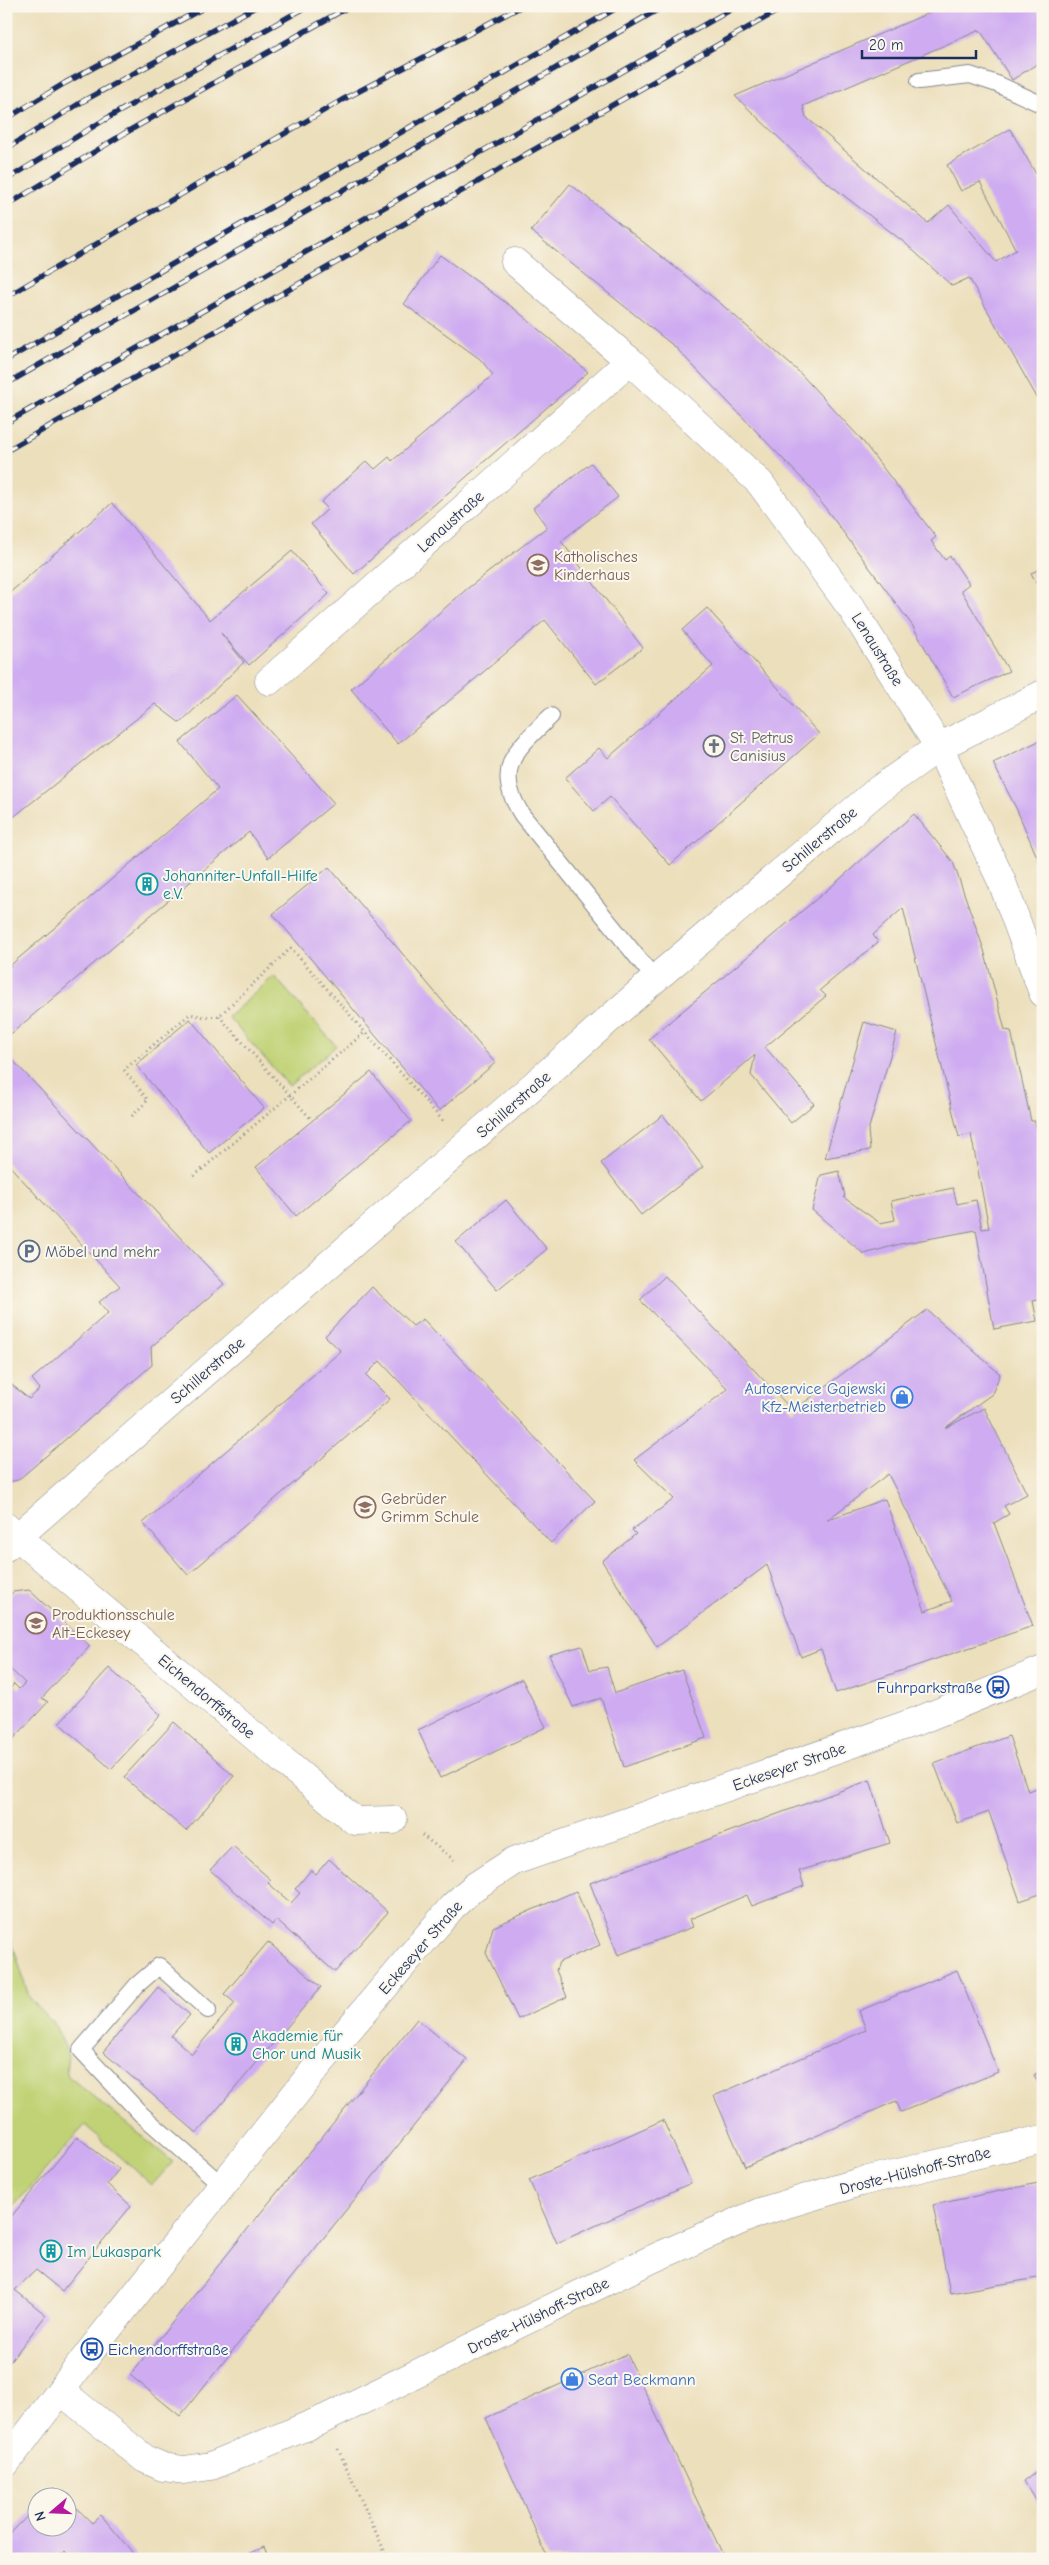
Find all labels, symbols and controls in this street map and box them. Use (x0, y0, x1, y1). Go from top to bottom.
scale bar (862, 28, 975, 60)
text: 20 m (869, 36, 903, 54)
street label: Lenaustraße (414, 487, 488, 556)
place label: Katholisches Kinderhaus (554, 548, 638, 584)
school or university icon: Katholisches Kinderhaus (526, 553, 550, 577)
street label: Lenaustraße (848, 610, 907, 689)
place label: St. Petrus Canisius (730, 729, 794, 765)
church icon: St. Petrus Canisius (702, 734, 726, 758)
street label: Schillerstraße (779, 803, 861, 876)
place label: Johanniter-Unfall-Hilfe e.V. (163, 867, 318, 903)
building icon: Johanniter-Unfall-Hilfe e.V. (135, 872, 159, 896)
street label: Schillerstraße (473, 1068, 554, 1142)
parking icon: Möbel und mehr (17, 1239, 41, 1263)
place label: Möbel und mehr (45, 1243, 160, 1261)
street label: Schillerstraße (167, 1334, 248, 1408)
place label: Autoservice Gajewski Kfz-Meisterbetrieb (745, 1380, 886, 1416)
shop icon: Autoservice Gajewski Kfz-Meisterbetrieb (890, 1385, 914, 1409)
place label: Gebrüder Grimm Schule (381, 1490, 479, 1526)
school or university icon: Gebrüder Grimm Schule (353, 1495, 377, 1519)
place label: Produktionsschule Alt-Eckesey (52, 1606, 175, 1642)
school or university icon: Produktionsschule Alt-Eckesey (24, 1611, 48, 1635)
street label: Eichendorffstraße (154, 1651, 258, 1742)
bus stop icon: Fuhrparkstraße (986, 1675, 1010, 1699)
place label: Fuhrparkstraße (877, 1679, 982, 1697)
street label: Eckeseyer Straße (731, 1739, 848, 1795)
street label: Eckeseyer Straße (375, 1897, 466, 1998)
place label: Akademie für Chor und Musik (252, 2027, 361, 2063)
building icon: Akademie für Chor und Musik (224, 2032, 248, 2056)
street label: Droste-Hülshoff-Straße (838, 2143, 993, 2198)
building icon: Im Lukaspark (39, 2239, 63, 2263)
place label: Im Lukaspark (67, 2243, 161, 2261)
street label: Droste-Hülshoff-Straße (465, 2274, 612, 2358)
bus stop icon: Eichendorffstraße (80, 2337, 104, 2361)
place label: Eichendorffstraße (108, 2341, 229, 2359)
shop icon: Seat Beckmann (560, 2367, 584, 2391)
place label: Seat Beckmann (588, 2371, 696, 2389)
north arrow (28, 2488, 78, 2538)
text: N (31, 2509, 50, 2523)

